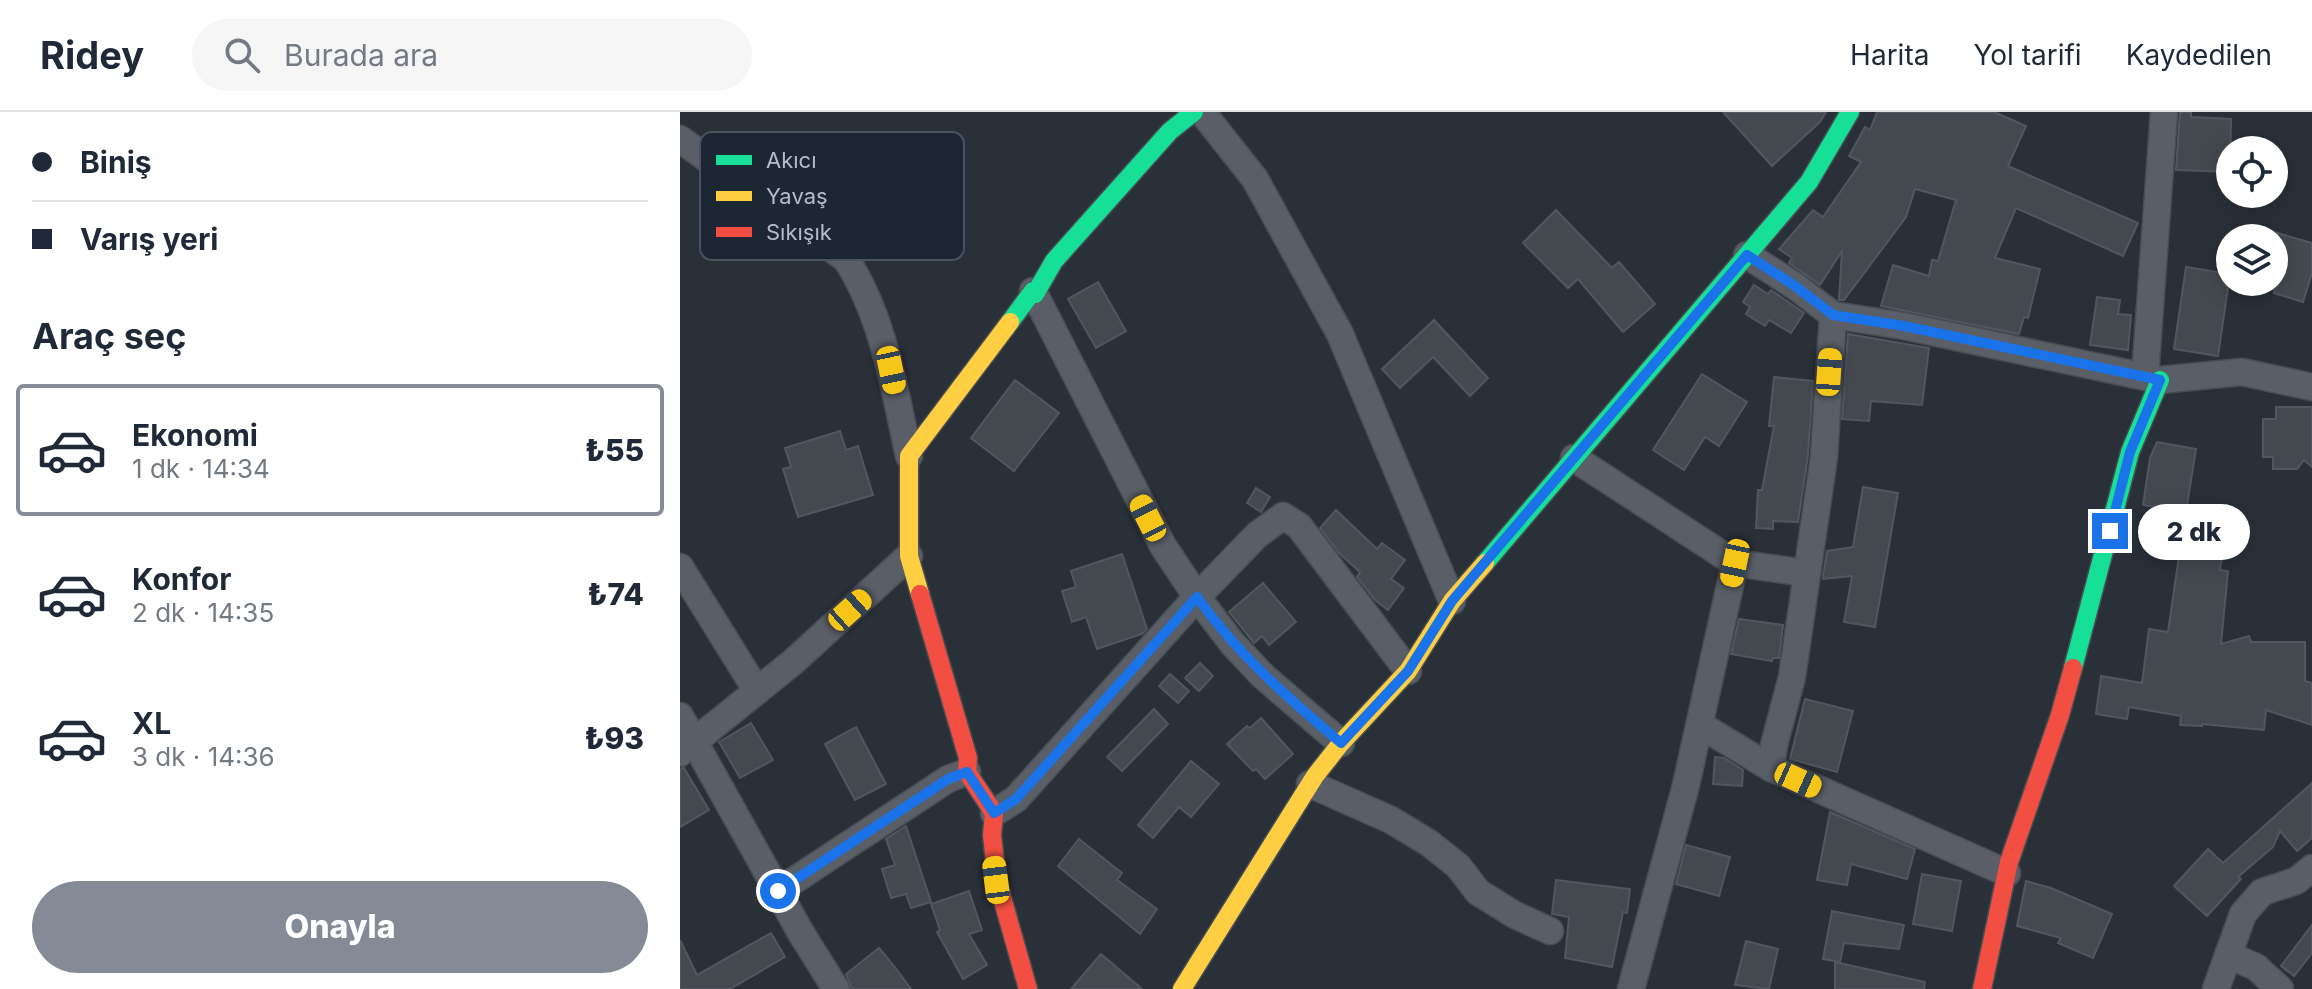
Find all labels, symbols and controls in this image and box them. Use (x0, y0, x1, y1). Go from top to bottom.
search box (192, 19, 752, 91)
text: Ridey (40, 32, 144, 78)
icon: search (220, 33, 264, 77)
text: Burada ara (284, 37, 438, 73)
text: Harita (1850, 38, 1929, 72)
text: Yol tarifi (1973, 38, 2082, 72)
text: Kaydedilen (2126, 38, 2272, 72)
legend (700, 132, 964, 260)
map controls (2216, 136, 2288, 296)
button: locate (2216, 136, 2288, 208)
text: Biniş (80, 144, 152, 180)
text: Akıcı (766, 147, 816, 173)
text: Yavaş (766, 183, 828, 209)
text: Sıkışık (766, 219, 832, 245)
text: Varış yeri (80, 221, 218, 257)
button: layers (2216, 224, 2288, 296)
text: Araç seç (32, 314, 186, 358)
car (874, 344, 908, 396)
car (1815, 347, 1843, 397)
icon: car (36, 414, 108, 486)
text: Ekonomi (132, 417, 258, 453)
text: ₺55 (585, 432, 644, 468)
text: 1 dk · 14:34 (132, 453, 270, 484)
car (1126, 491, 1170, 545)
callout: 2 dk (2138, 503, 2250, 559)
route end (2092, 513, 2128, 549)
text: 2 dk (2167, 516, 2221, 547)
car (1718, 537, 1752, 589)
icon: car (36, 558, 108, 630)
text: Konfor (132, 561, 231, 597)
text: ₺74 (588, 576, 644, 612)
car (824, 585, 876, 635)
text: 2 dk · 14:35 (132, 597, 274, 628)
icon: car (36, 702, 108, 774)
text: XL (132, 705, 171, 741)
text: ₺93 (584, 720, 644, 756)
text: 3 dk · 14:36 (132, 741, 275, 772)
car (1771, 759, 1825, 801)
car (981, 855, 1011, 905)
route start (760, 873, 796, 909)
button: Onayla (32, 881, 648, 973)

